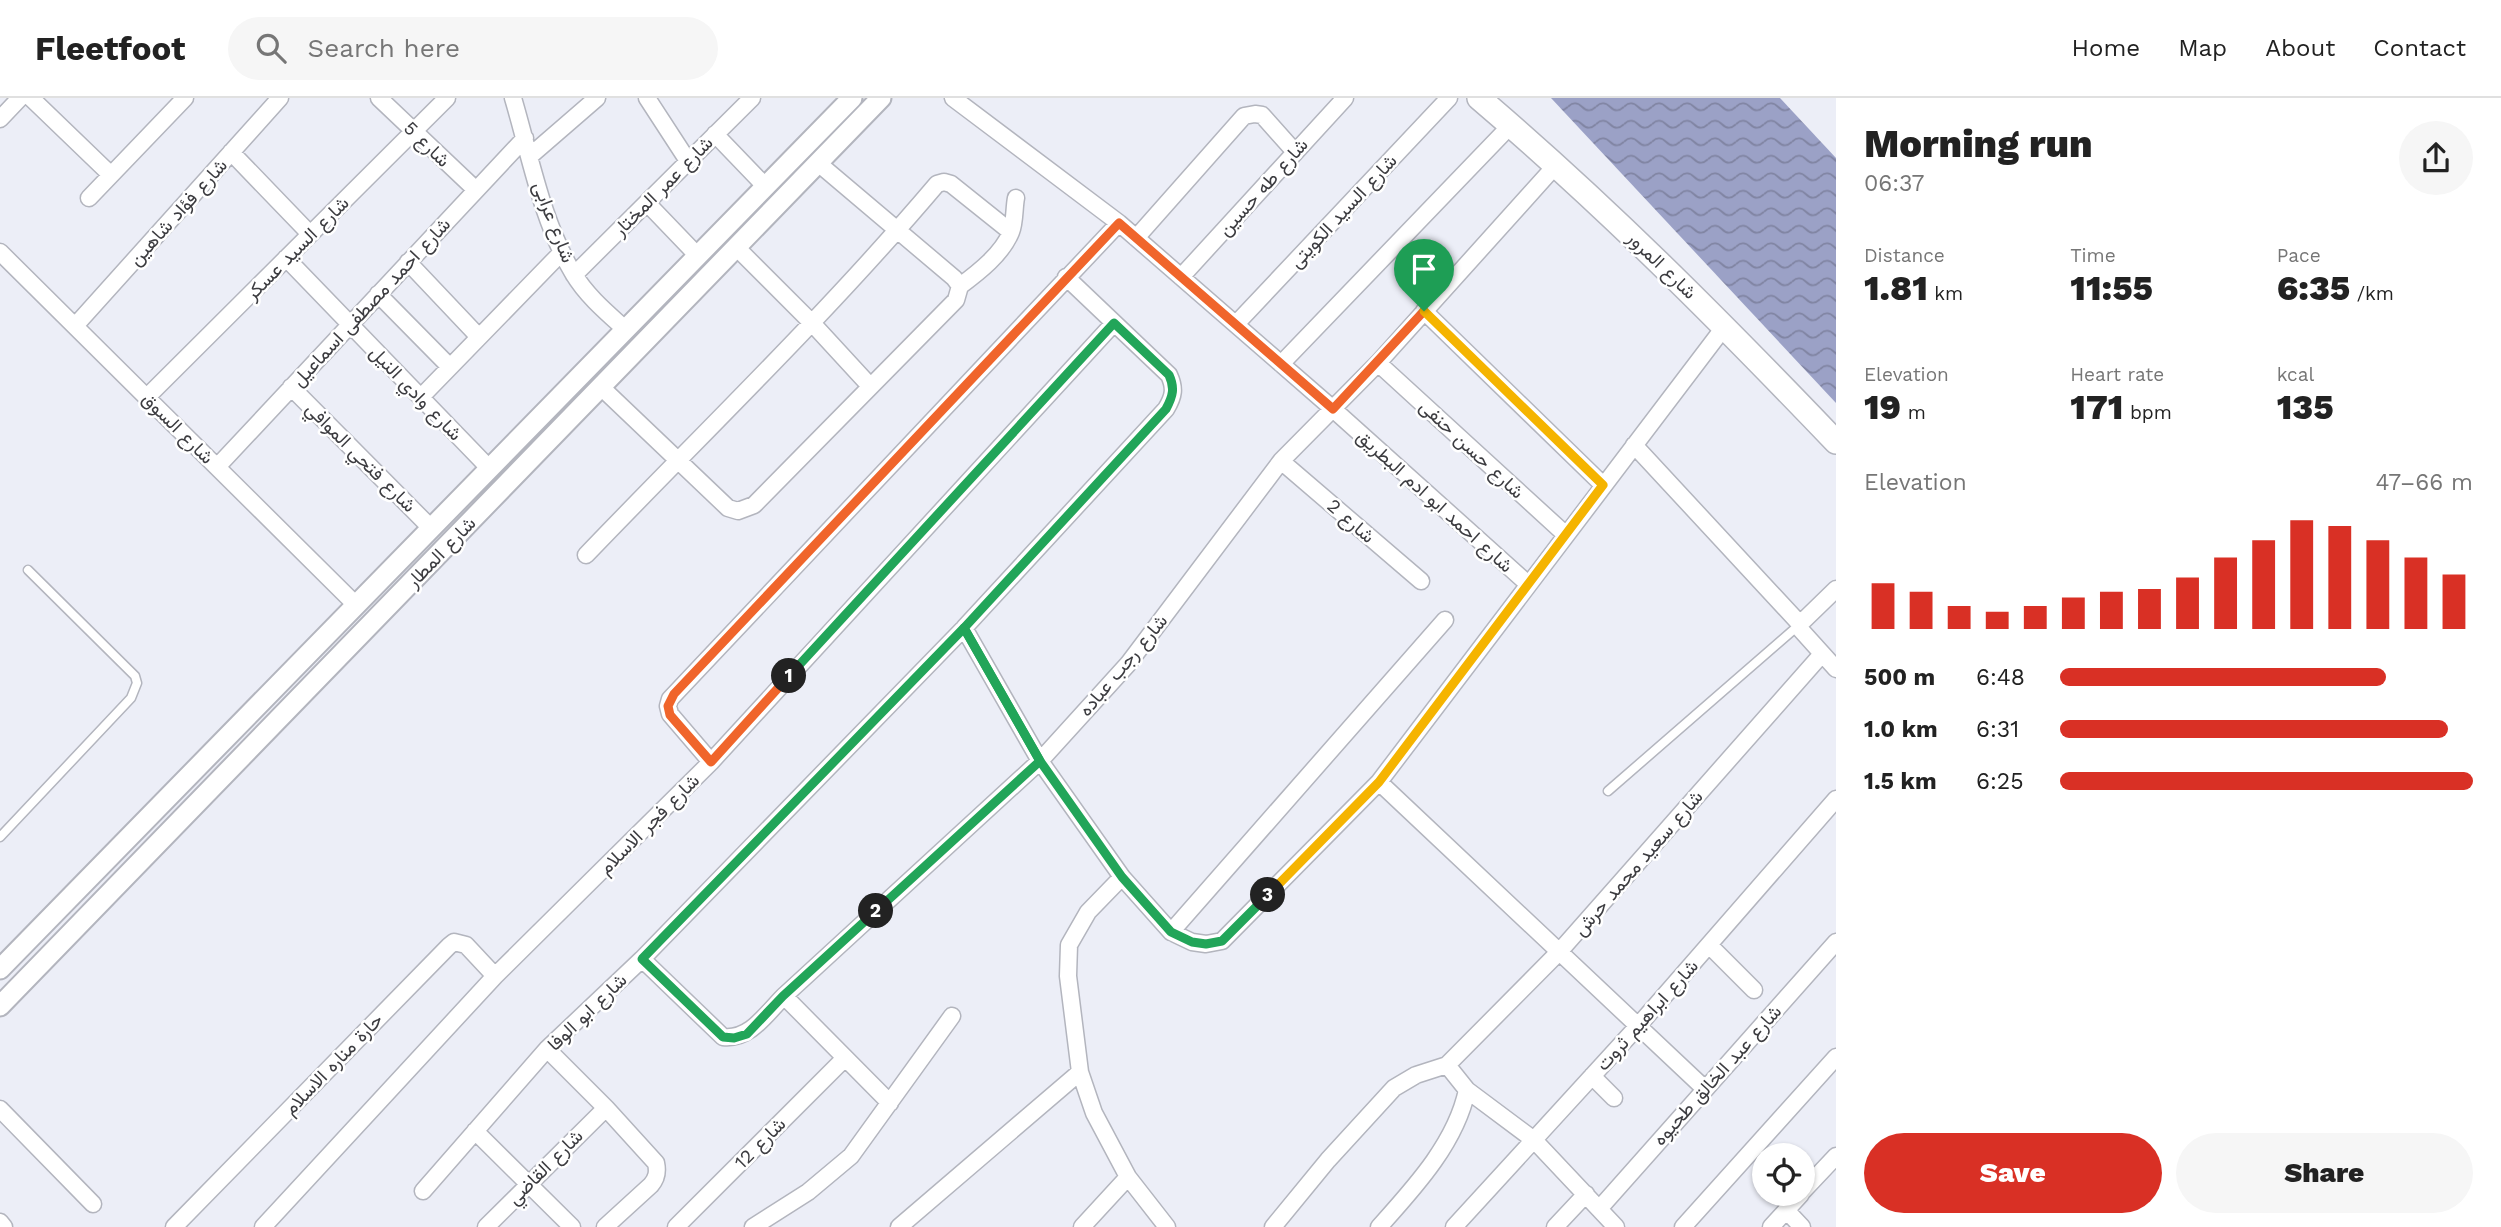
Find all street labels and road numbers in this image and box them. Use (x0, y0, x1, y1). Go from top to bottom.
street label: شارع 5 (398, 116, 455, 172)
street label: شارع عمر المختار (608, 131, 718, 242)
street label: شارع طه حسين (1213, 133, 1314, 241)
street label: شارع السيد الكويتى (1284, 149, 1402, 273)
street label: شارع فؤاد شاهين (124, 154, 233, 271)
street label: شارع عرابى (527, 178, 580, 266)
street label: شارع السيد عسكر (240, 191, 354, 306)
street label: شارع احمد مصطفى اسماعيل (287, 213, 456, 392)
street label: شارع المرور (1621, 226, 1701, 304)
street label: شارع وادي النيل (362, 341, 467, 448)
street label: شارع السوق (137, 387, 219, 469)
street label: شارع حسن حنفى (1414, 395, 1529, 504)
street label: شارع فتحي الموافي (298, 397, 421, 520)
street label: شارع احمد ابو ادم البطريق (1351, 425, 1518, 578)
street label: شارع 2 (1322, 494, 1380, 549)
street label: شارع المطار (401, 512, 481, 594)
street label: شارع رجب عباده (1074, 609, 1173, 721)
street label: شارع فجر الاسلام (594, 769, 705, 880)
street label: شارع سعيد محمد حرش (1568, 785, 1708, 941)
street label: شارع ابراهيم ثروت (1591, 955, 1704, 1076)
street label: شارع ابو الوفا (542, 968, 632, 1056)
street label: شارع عبد الخالق طحيوه (1648, 1000, 1787, 1151)
street label: حارة مناره الاسلام (279, 1008, 388, 1120)
street label: شارع 12 (730, 1113, 791, 1174)
street label: شارع القاضي (502, 1124, 590, 1212)

